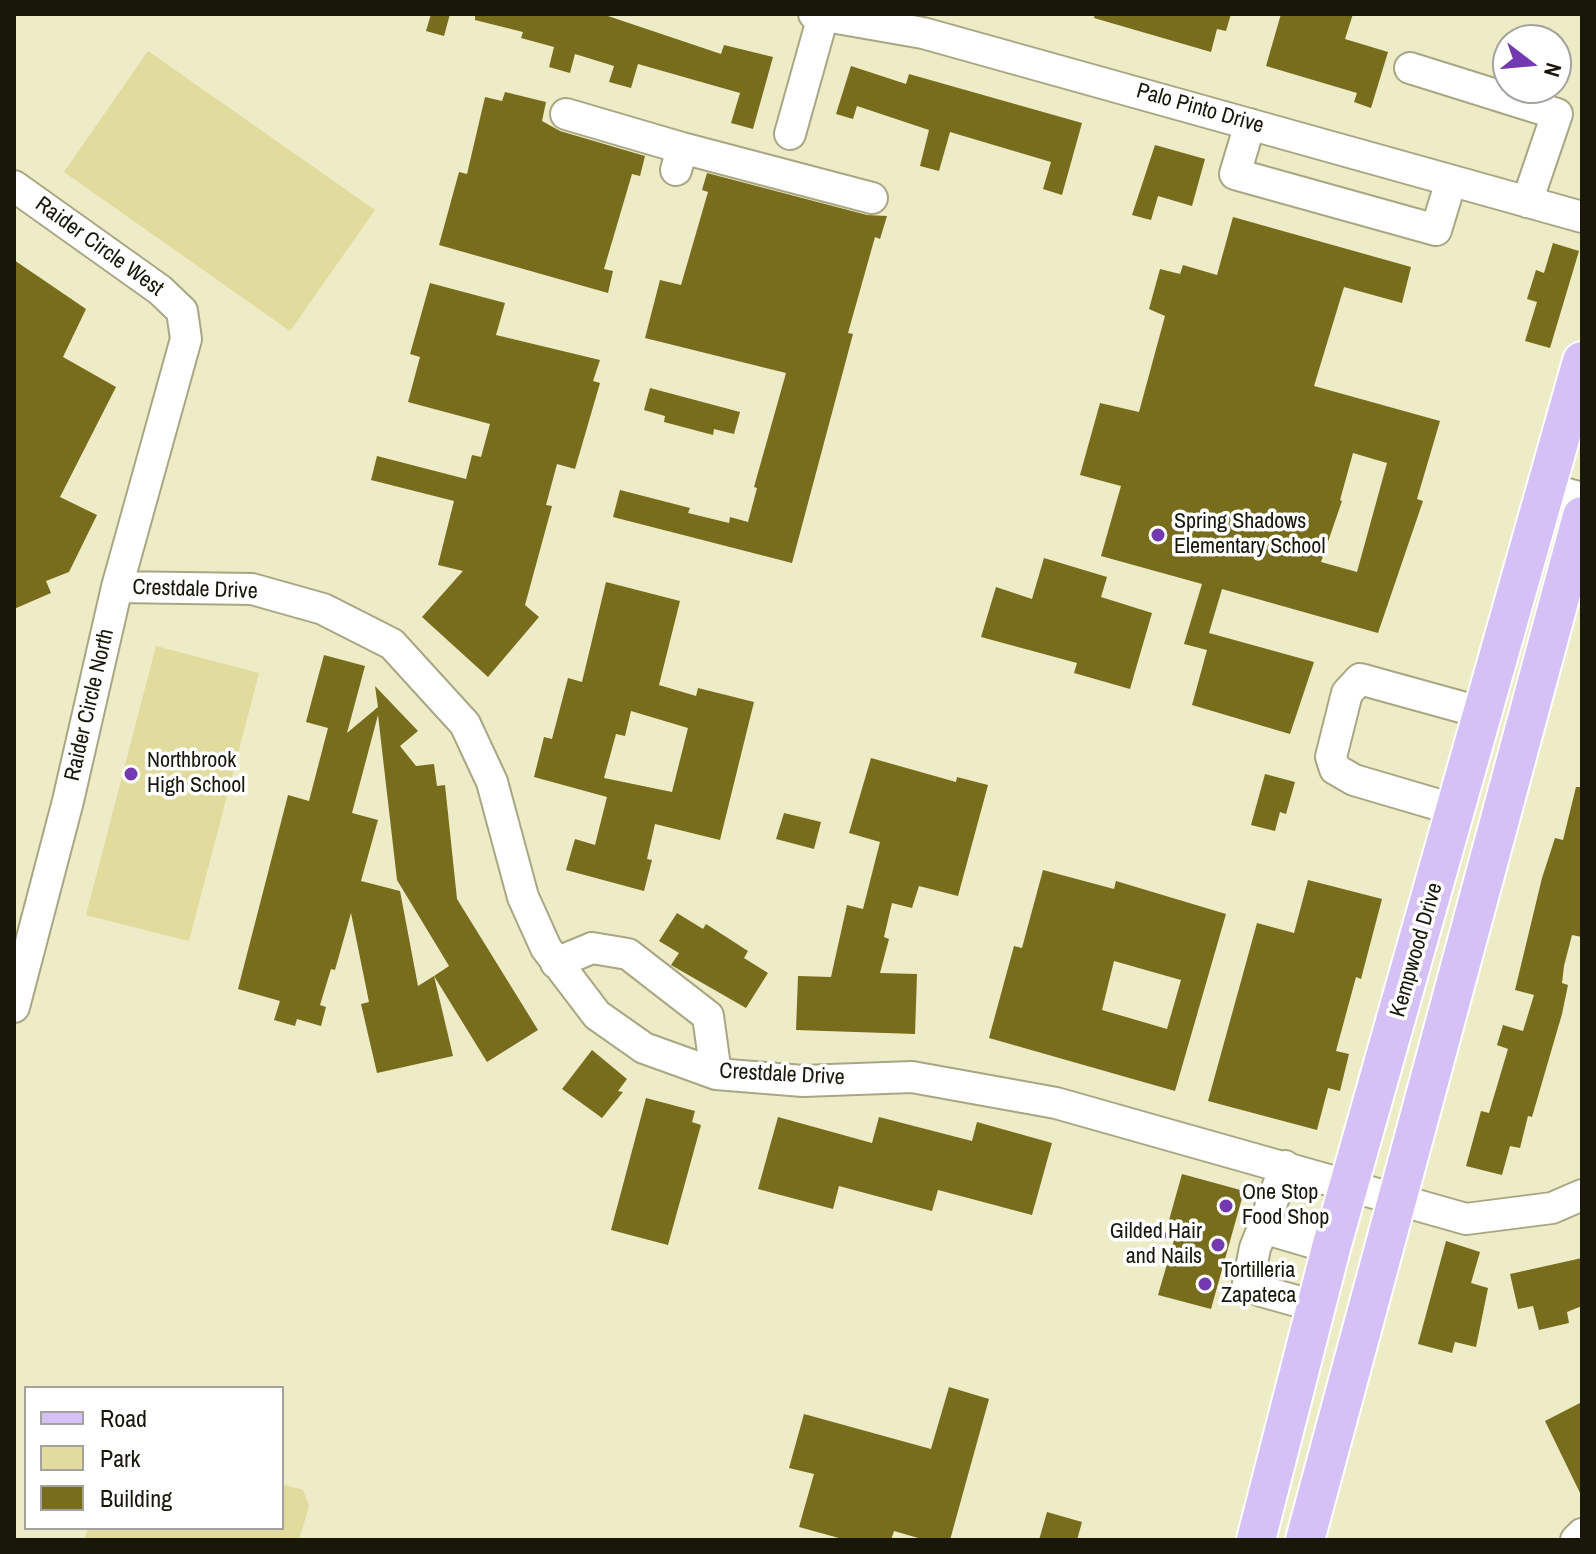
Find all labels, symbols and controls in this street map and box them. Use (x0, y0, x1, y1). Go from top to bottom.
north arrow (1492, 24, 1572, 104)
text: N (1537, 60, 1569, 80)
street label: Palo Pinto Drive (1133, 78, 1267, 140)
street label: Raider Circle West (30, 192, 168, 302)
place label: Spring Shadows Elementary School (1174, 509, 1325, 560)
marker: Spring Shadows Elementary School (1149, 526, 1167, 544)
street label: Crestdale Drive (132, 575, 258, 605)
street label: Raider Circle North (60, 626, 120, 784)
place label: Northbrook High School (147, 748, 245, 800)
marker: Northbrook High School (122, 765, 140, 783)
street label: Kempwood Drive (1385, 880, 1449, 1020)
street label: Crestdale Drive (719, 1059, 845, 1091)
place label: One Stop Food Shop (1242, 1180, 1329, 1232)
marker: One Stop Food Shop (1217, 1197, 1235, 1215)
place label: Gilded Hair and Nails (1110, 1219, 1202, 1270)
marker: Gilded Hair and Nails (1209, 1236, 1227, 1254)
place label: Tortilleria Zapateca (1221, 1258, 1296, 1310)
marker: Tortilleria Zapateca (1196, 1275, 1214, 1293)
legend (24, 1386, 284, 1530)
text: Road (100, 1402, 147, 1434)
text: Park (100, 1442, 140, 1474)
text: Building (100, 1482, 172, 1514)

